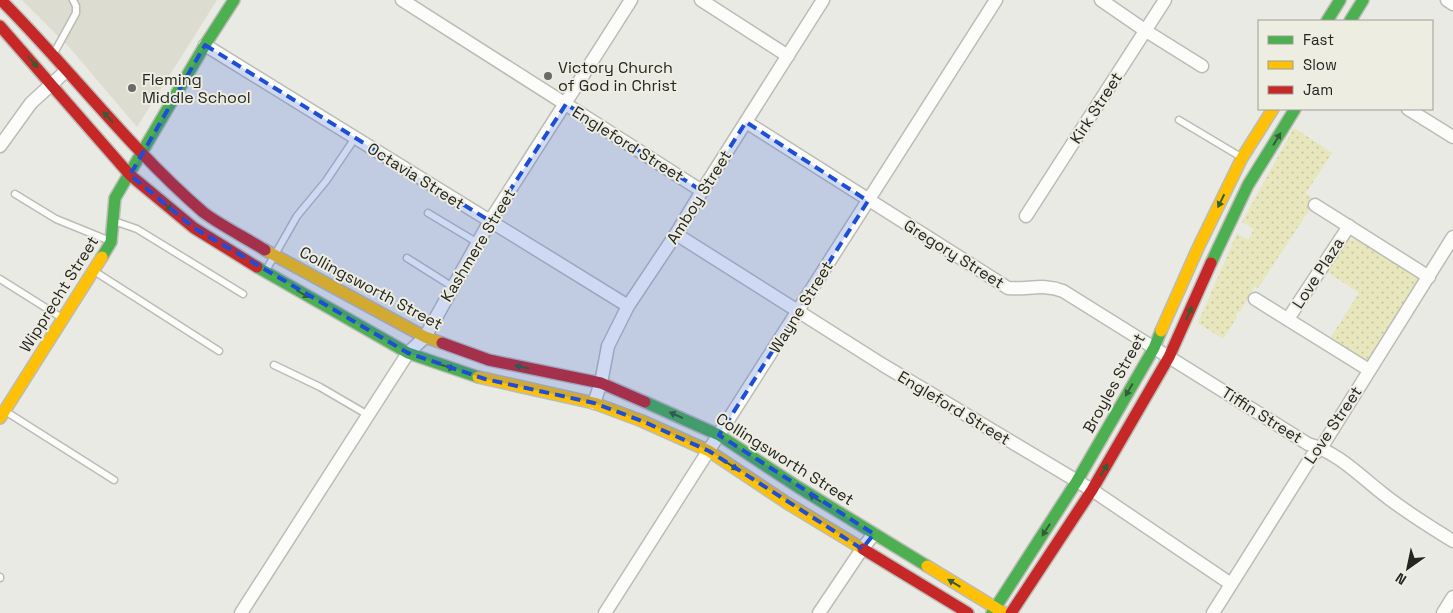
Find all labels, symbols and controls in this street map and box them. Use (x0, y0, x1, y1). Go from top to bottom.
legend (1258, 20, 1433, 110)
text: Fast (1303, 30, 1334, 49)
text: Slow (1303, 55, 1337, 74)
one-way arrow (27, 56, 39, 68)
place label: Victory Church of God in Christ (558, 57, 677, 96)
street label: Kirk Street (1065, 68, 1127, 148)
place label: Fleming Middle School (142, 69, 251, 108)
marker: Victory Church of God in Christ (542, 70, 554, 82)
text: Jam (1303, 80, 1333, 99)
marker: Fleming Middle School (126, 82, 138, 94)
street label: Engleford Street (568, 101, 688, 187)
one-way arrow (102, 112, 114, 124)
one-way arrow (1273, 132, 1282, 145)
street label: Octavia Street (363, 138, 469, 214)
street label: Amboy Street (662, 146, 736, 248)
street label: Kashmere Street (436, 184, 520, 306)
one-way arrow (1216, 194, 1225, 209)
one-way arrow (160, 200, 173, 211)
street label: Gregory Street (900, 215, 1008, 293)
street label: Wipprecht Street (15, 232, 103, 356)
street label: Love Plaza (1287, 234, 1349, 312)
street label: Collingsworth Street (296, 241, 446, 335)
street label: Wayne Street (764, 257, 838, 357)
one-way arrow (296, 290, 311, 298)
one-way arrow (1186, 306, 1194, 320)
street label: Broyles Street (1078, 329, 1150, 437)
one-way arrow (441, 363, 456, 371)
one-way arrow (514, 363, 529, 371)
street label: Engleford Street (894, 366, 1014, 450)
street label: Tiffin Street (1218, 382, 1306, 448)
street label: Love Street (1299, 382, 1367, 468)
one-way arrow (1125, 384, 1134, 397)
street label: Collingsworth Street (712, 408, 858, 510)
one-way arrow (669, 411, 683, 419)
one-way arrow (725, 461, 738, 471)
one-way arrow (1100, 463, 1109, 476)
one-way arrow (809, 493, 822, 502)
one-way arrow (1041, 523, 1051, 536)
north arrow (1383, 543, 1433, 593)
text: N (1392, 569, 1410, 589)
one-way arrow (947, 578, 960, 587)

